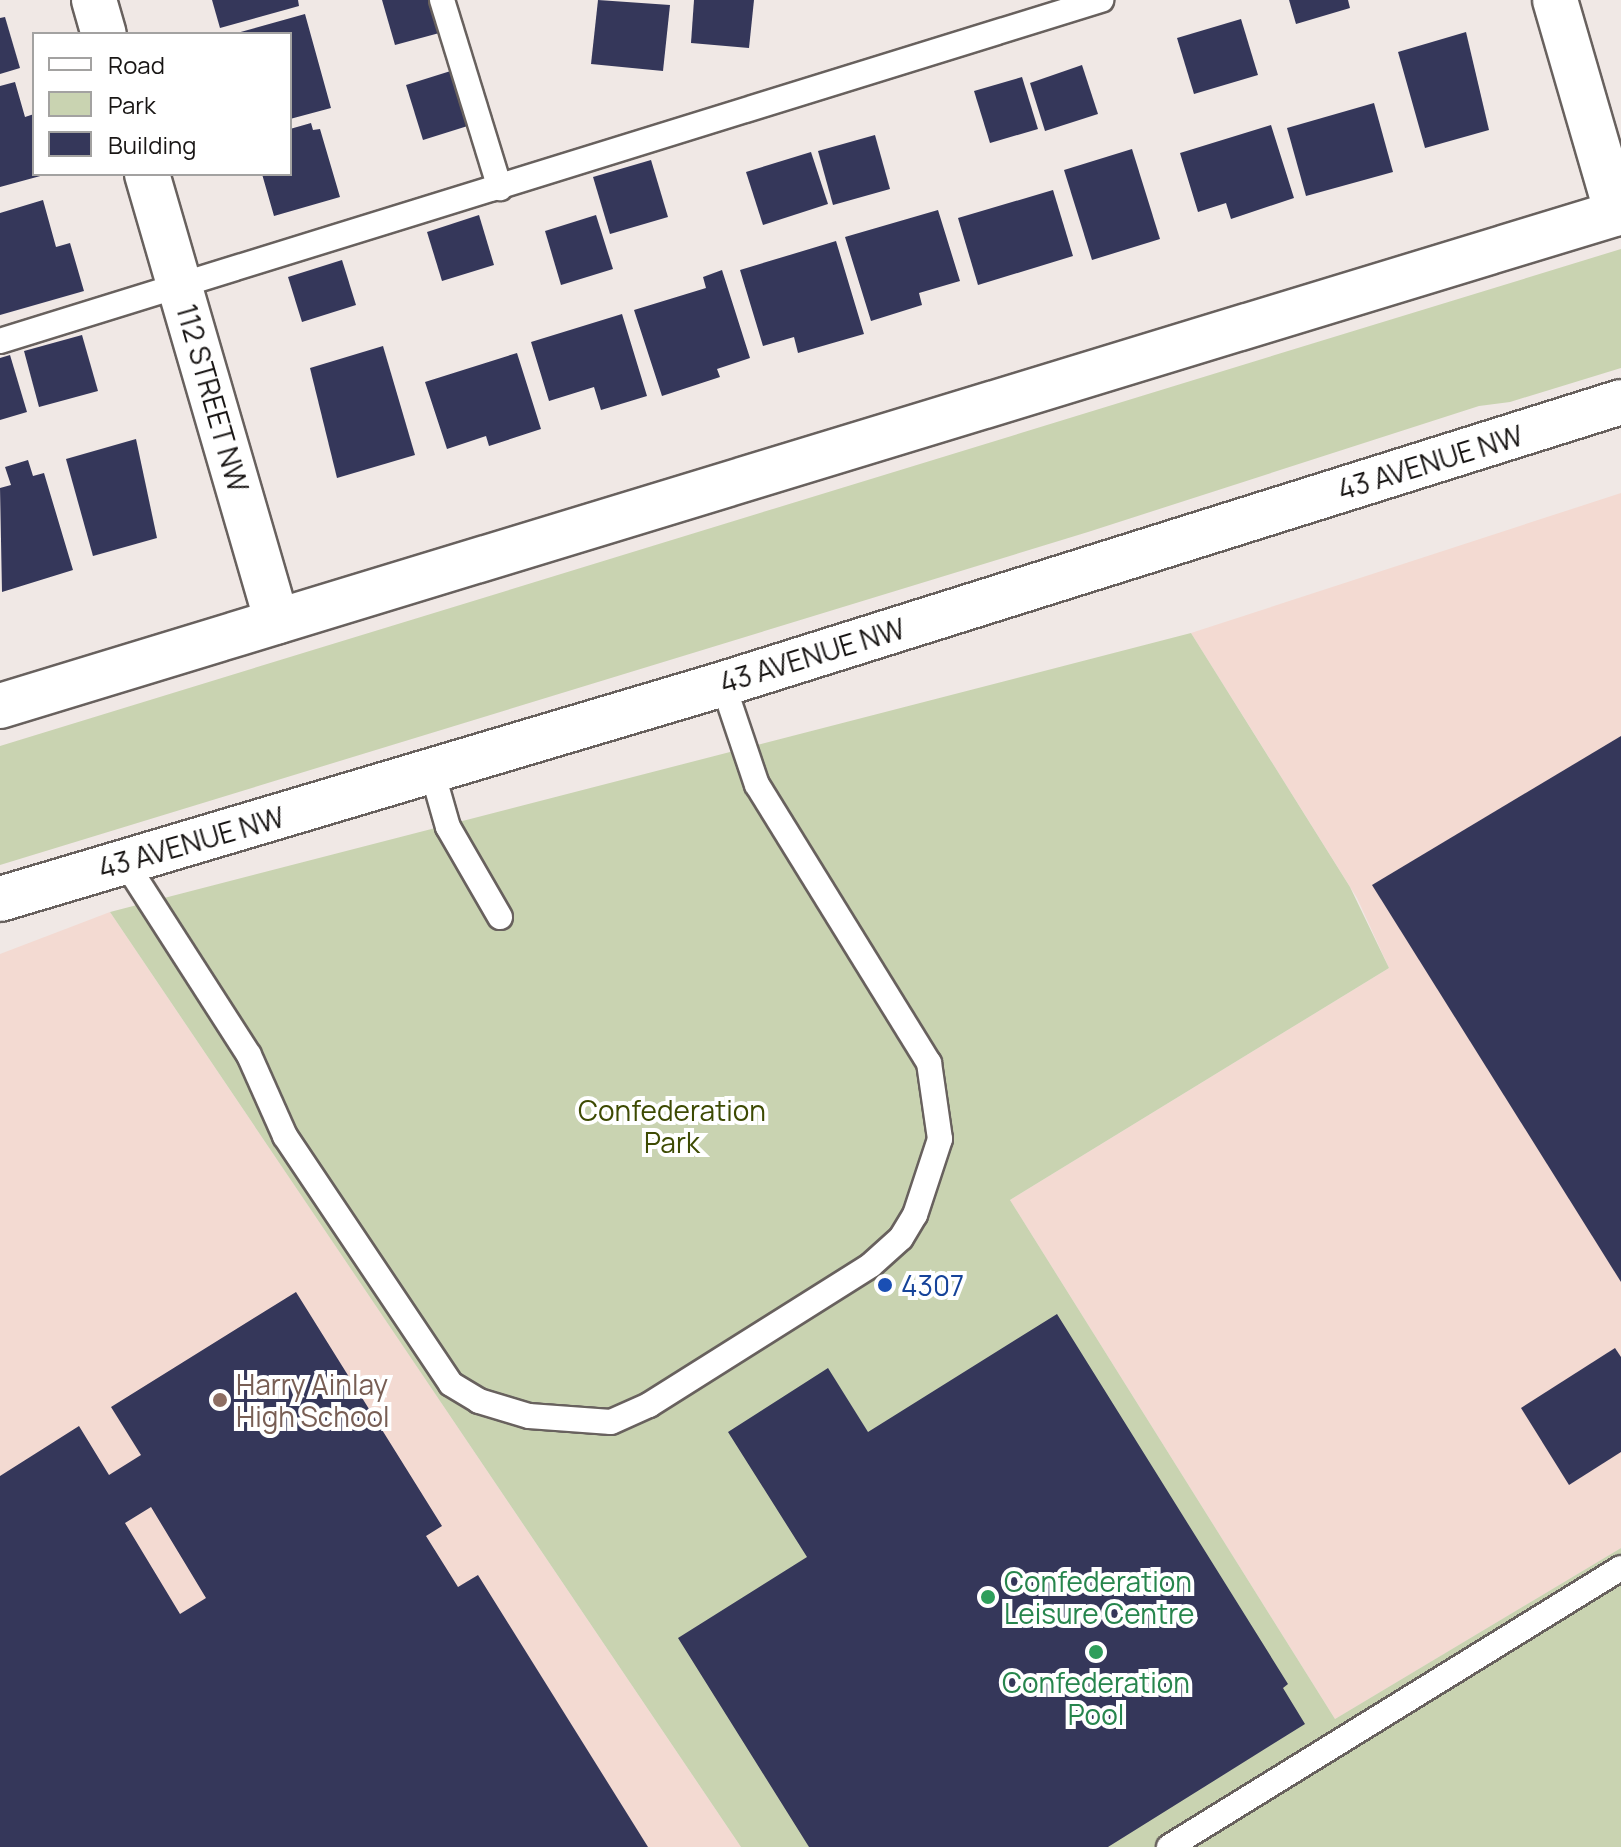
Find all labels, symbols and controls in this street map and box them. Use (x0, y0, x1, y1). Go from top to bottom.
legend (32, 32, 292, 176)
text: Road (108, 48, 165, 81)
text: Park (108, 88, 156, 121)
text: Building (108, 128, 196, 161)
street label: 112 STREET NW (170, 300, 256, 496)
street label: 43 AVENUE NW (1333, 418, 1527, 506)
street label: 43 AVENUE NW (715, 611, 909, 699)
street label: 43 AVENUE NW (94, 799, 288, 885)
park label: Confederation Park (578, 1093, 766, 1159)
place label: 4307 (901, 1268, 964, 1302)
marker: 4307 (876, 1276, 894, 1294)
place label: Harry Ainlay High School (236, 1367, 390, 1433)
marker: Harry Ainlay High School (211, 1391, 229, 1409)
place label: Confederation Leisure Centre (1004, 1564, 1194, 1630)
marker: Confederation Leisure Centre (979, 1588, 997, 1606)
marker: Confederation Pool (1087, 1643, 1105, 1661)
place label: Confederation Pool (1002, 1665, 1190, 1731)

